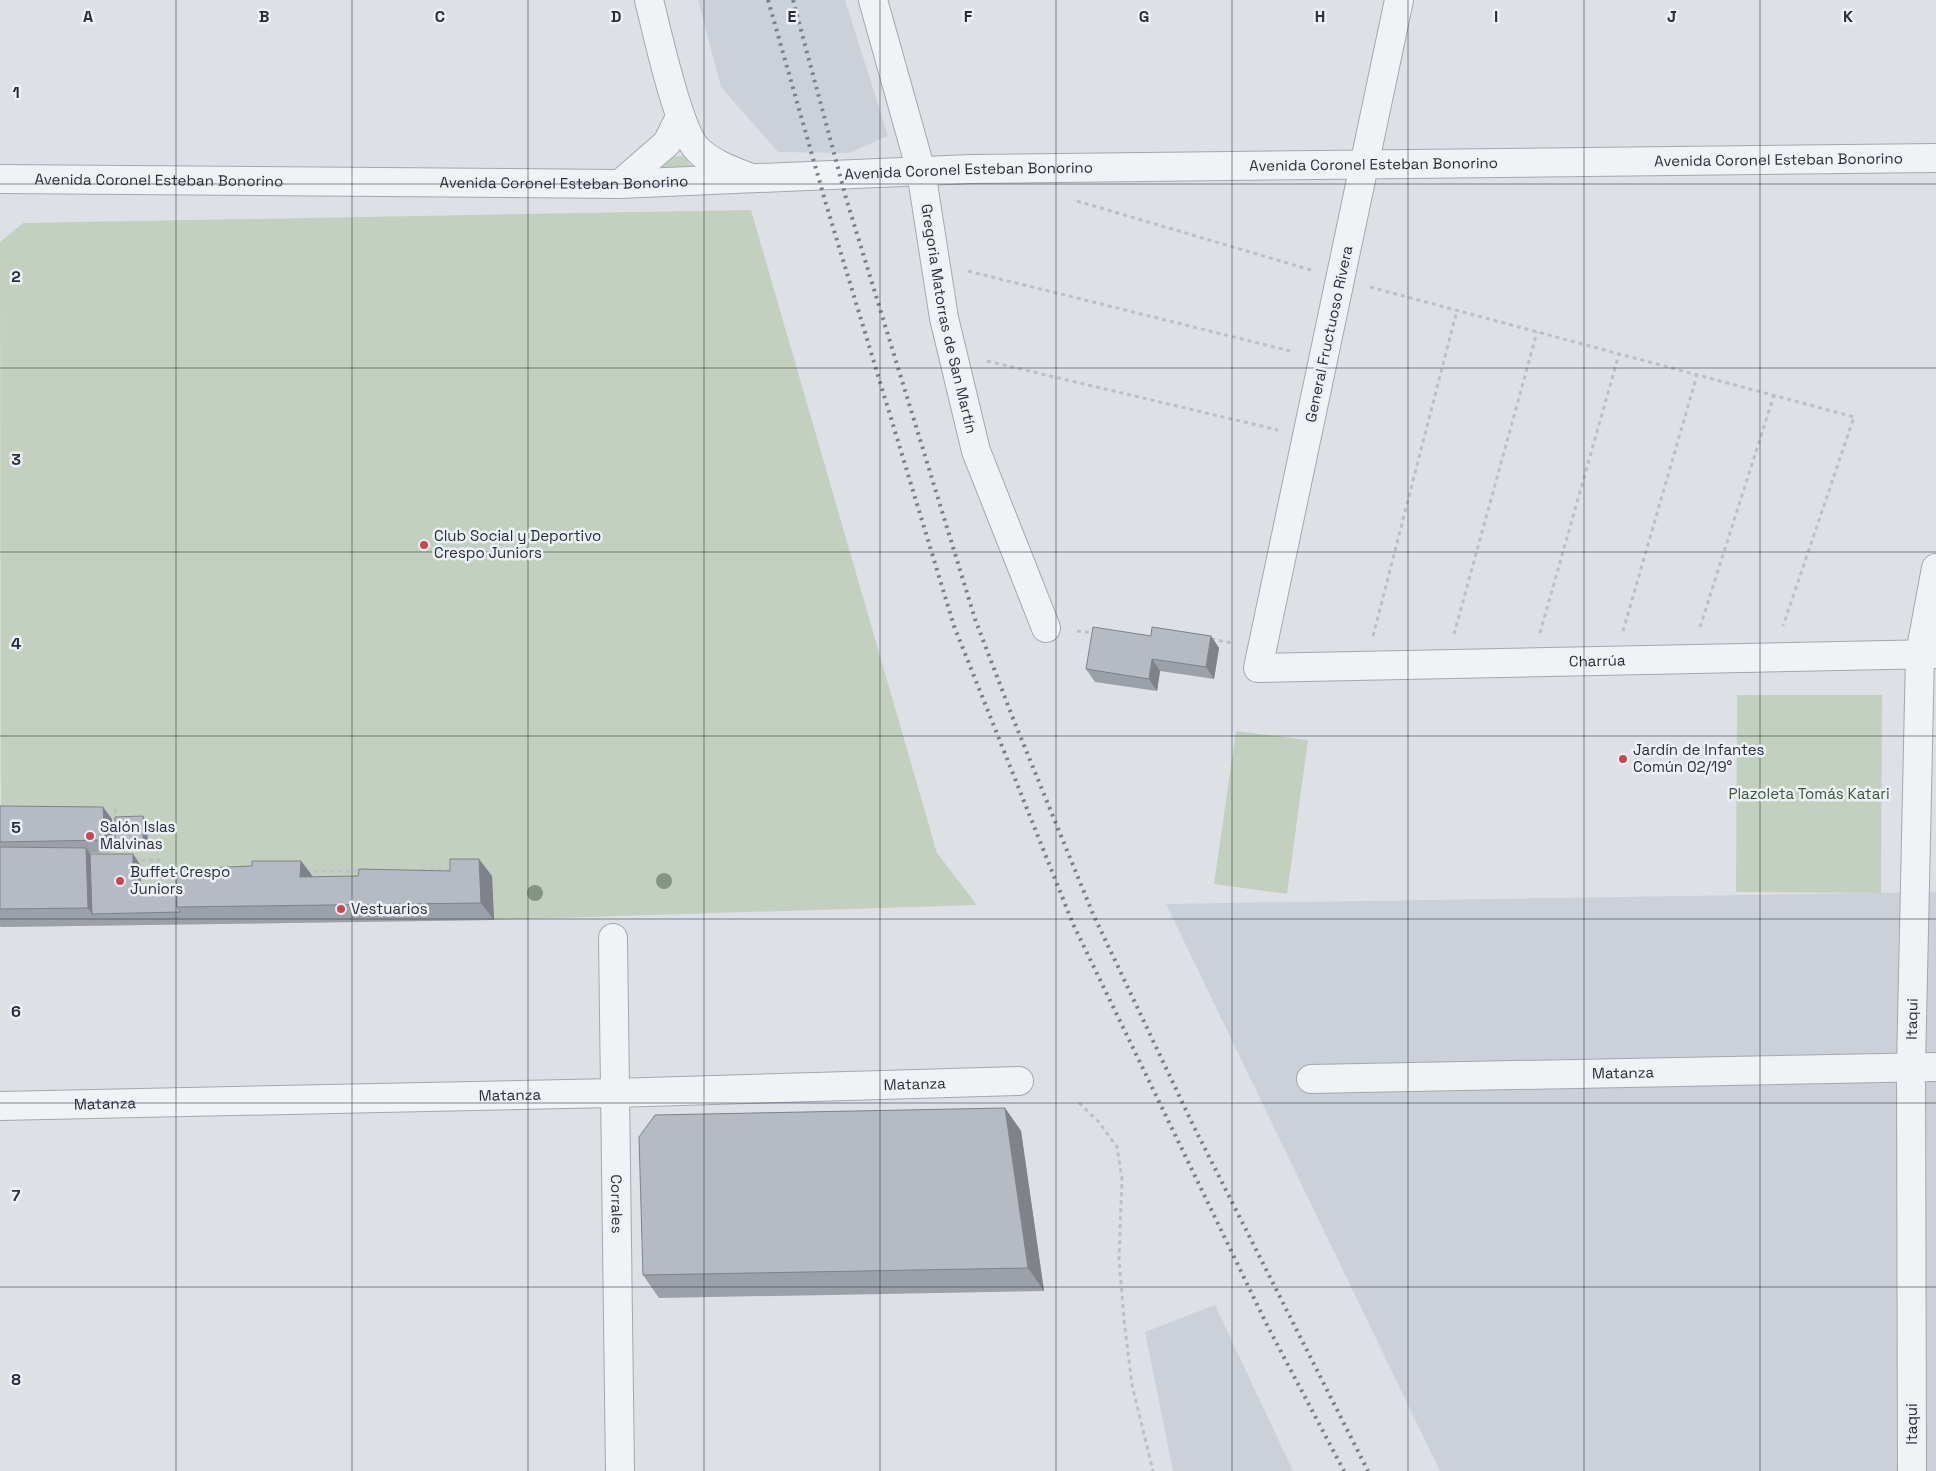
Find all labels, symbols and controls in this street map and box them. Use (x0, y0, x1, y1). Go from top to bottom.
text: A (83, 6, 93, 27)
text: B (259, 6, 269, 27)
text: C (435, 6, 445, 27)
text: D (611, 6, 621, 27)
text: E (788, 6, 797, 27)
text: F (964, 6, 973, 27)
text: G (1139, 6, 1149, 27)
text: H (1315, 6, 1325, 27)
text: I (1494, 6, 1498, 27)
text: J (1667, 6, 1677, 27)
text: K (1843, 6, 1853, 27)
text: 1 (12, 82, 20, 103)
street label: Avenida Coronel Esteban Bonorino (1654, 148, 1903, 170)
street label: Avenida Coronel Esteban Bonorino (1249, 153, 1498, 175)
street label: Avenida Coronel Esteban Bonorino (844, 158, 1093, 183)
street label: Avenida Coronel Esteban Bonorino (35, 169, 283, 190)
street label: Avenida Coronel Esteban Bonorino (440, 171, 689, 193)
street label: Gregoria Matorras de San Martín (917, 203, 981, 435)
street label: General Fructuoso Rivera (1300, 243, 1357, 424)
text: 2 (11, 266, 21, 287)
text: 3 (11, 449, 21, 470)
place label: Club Social y Deportivo Crespo Juniors (434, 526, 601, 562)
marker: Club Social y Deportivo Crespo Juniors (418, 539, 430, 551)
text: 4 (11, 633, 21, 654)
street label: Charrúa (1569, 650, 1626, 671)
place label: Jardín de Infantes Común 02/19° (1633, 740, 1765, 776)
marker: Jardín de Infantes Común 02/19° (1617, 753, 1629, 765)
park label: Plazoleta Tomás Katari (1728, 784, 1890, 803)
text: 5 (11, 817, 21, 838)
place label: Salón Islas Malvinas (100, 817, 176, 853)
marker: Salón Islas Malvinas (84, 830, 96, 842)
place label: Buffet Crespo Juniors (130, 862, 230, 898)
marker: Buffet Crespo Juniors (114, 875, 126, 887)
place label: Vestuarios (351, 899, 428, 918)
marker: Vestuarios (335, 903, 347, 915)
street label: Itaqui (1902, 998, 1921, 1040)
text: 6 (11, 1001, 21, 1022)
street label: Matanza (1592, 1062, 1655, 1083)
street label: Matanza (883, 1073, 946, 1094)
street label: Matanza (479, 1085, 542, 1105)
street label: Matanza (74, 1093, 137, 1113)
street label: Corrales (607, 1174, 627, 1234)
text: 7 (12, 1185, 21, 1206)
text: 8 (11, 1369, 21, 1390)
street label: Itaqui (1902, 1403, 1921, 1445)

